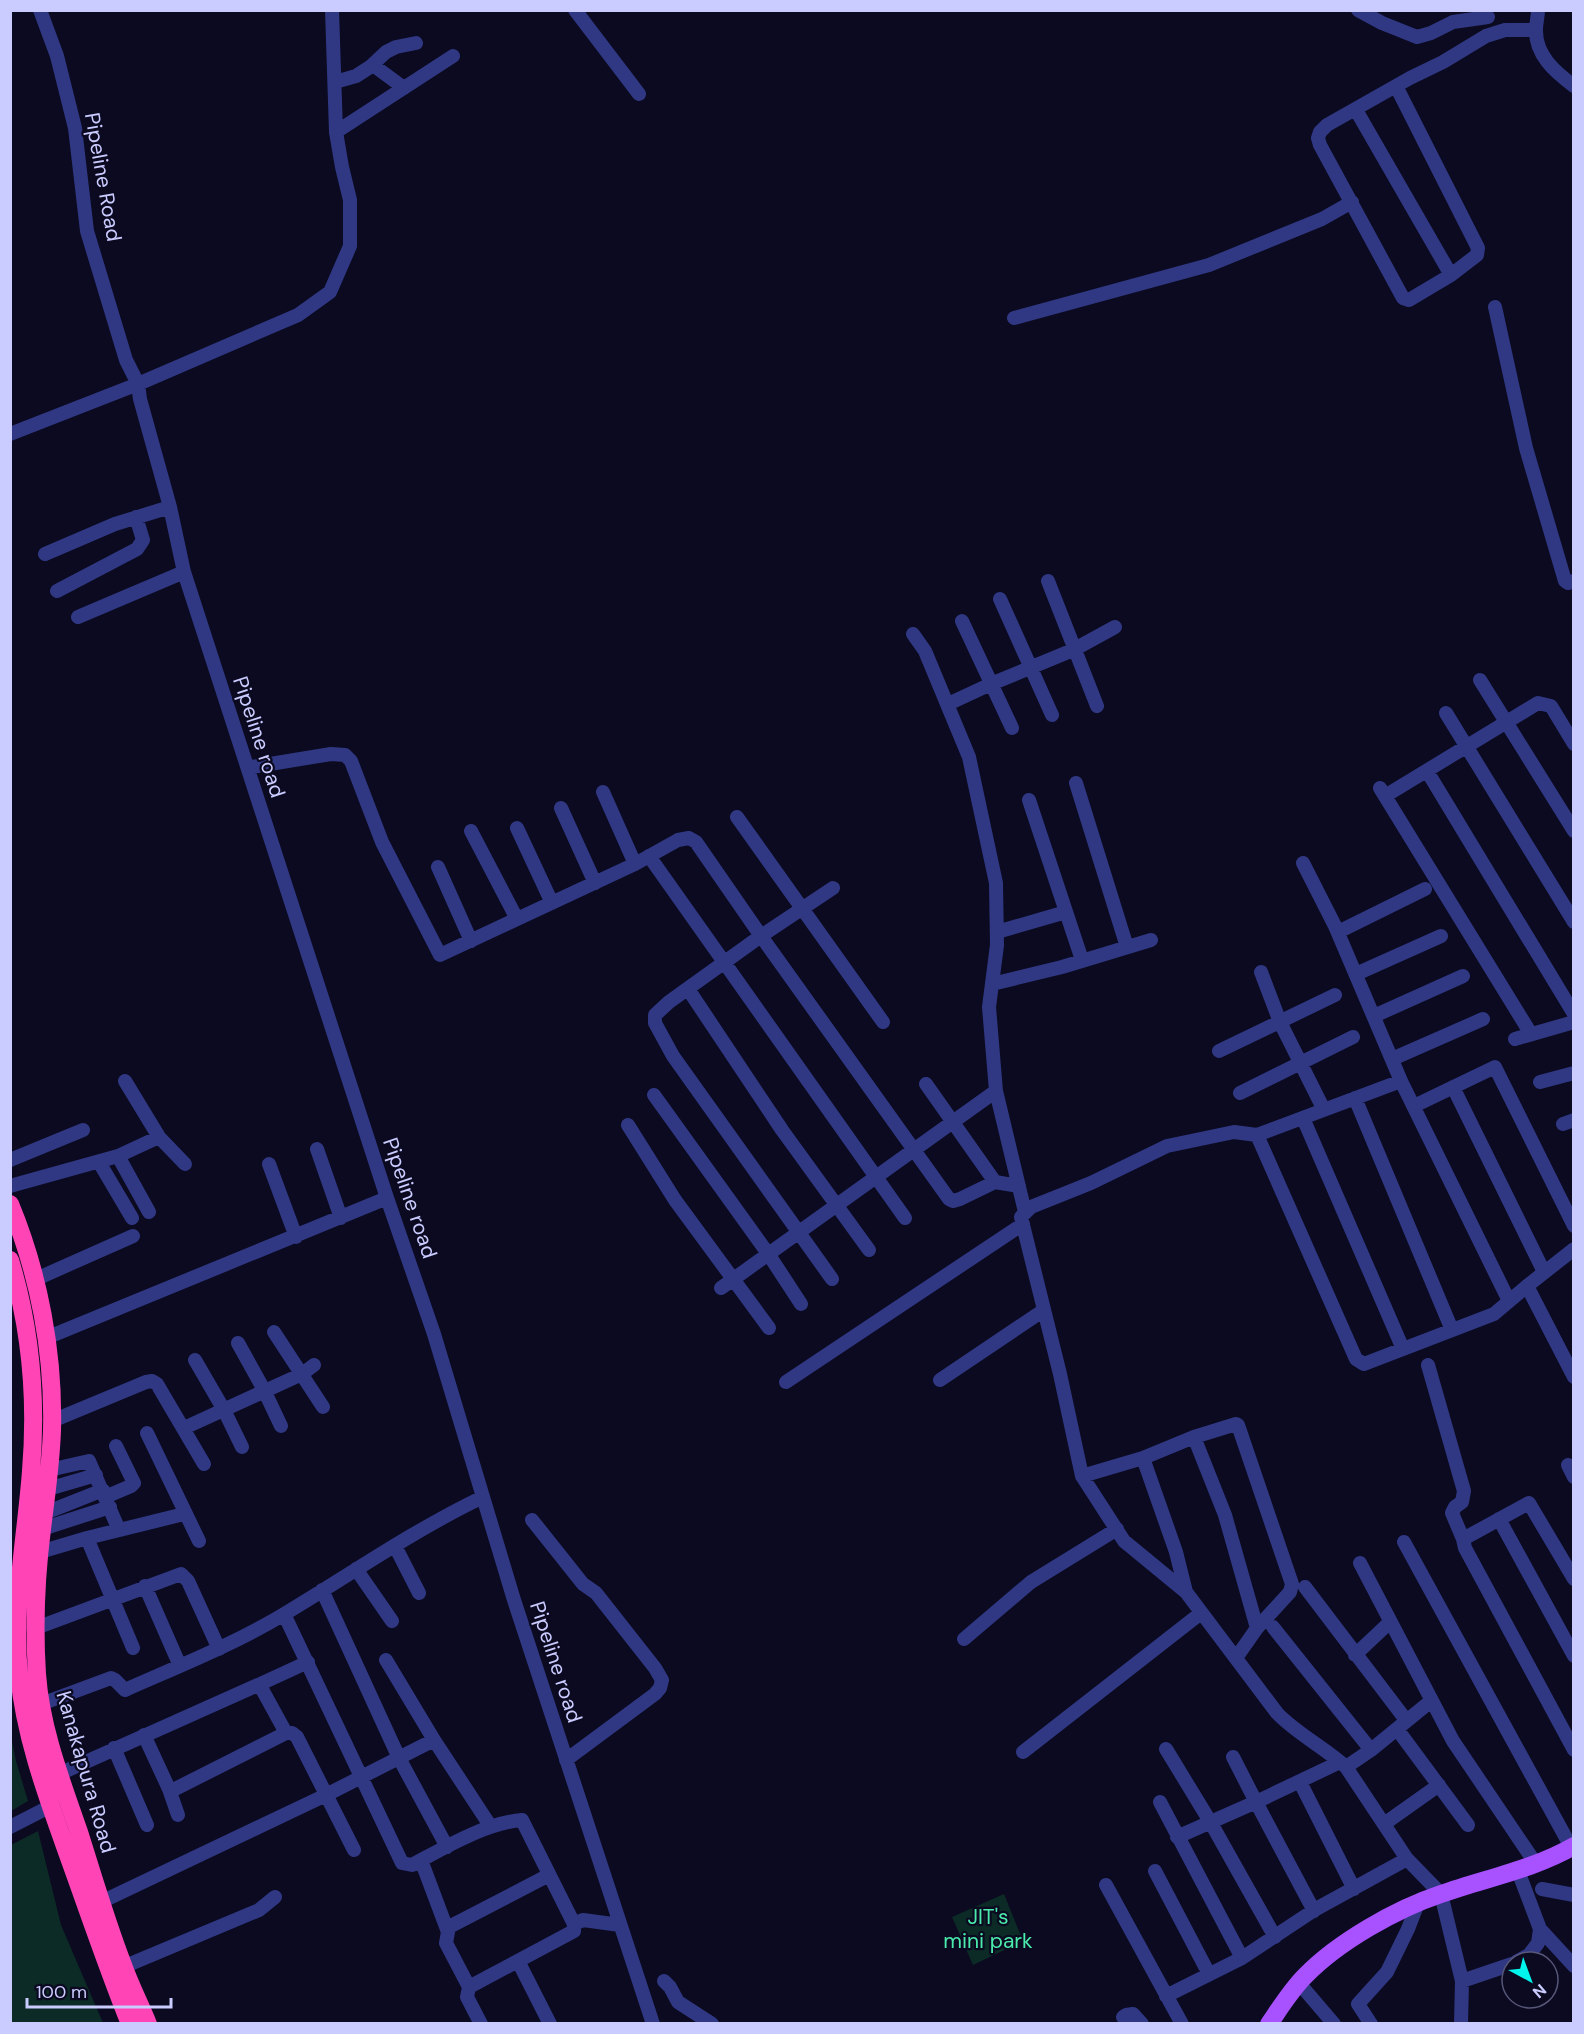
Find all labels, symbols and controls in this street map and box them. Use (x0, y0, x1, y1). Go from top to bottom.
street label: Pipeline Road (78, 110, 128, 244)
street label: Pipeline road (226, 673, 292, 801)
street label: Pipeline road (376, 1134, 444, 1262)
street label: Pipeline road (523, 1598, 589, 1726)
street label: Kanakapura Road (49, 1688, 123, 1856)
park label: JIT's mini park (943, 1903, 1033, 1955)
north arrow (1500, 1950, 1560, 2010)
scale bar (27, 1971, 171, 2009)
text: N (1528, 1979, 1551, 2003)
text: 100 m (36, 1980, 87, 2004)

